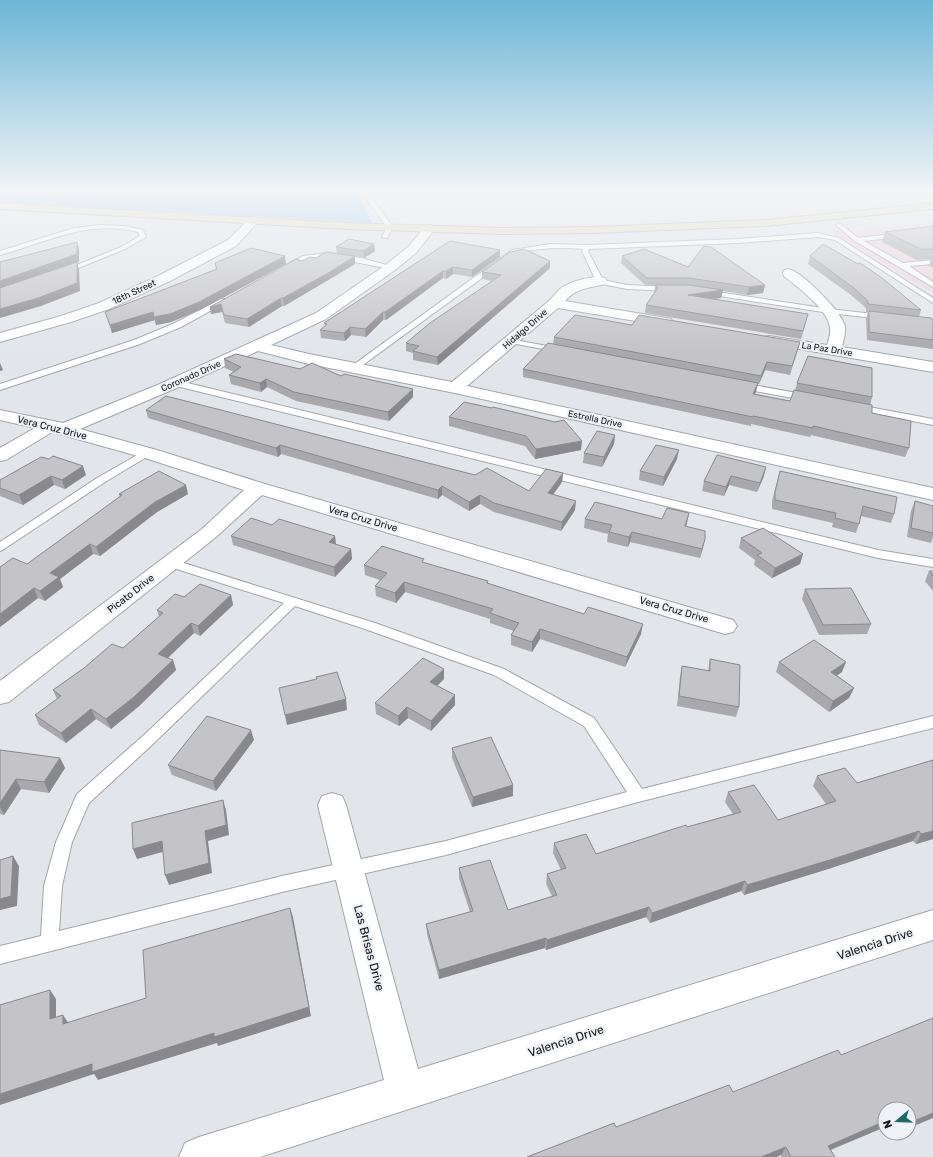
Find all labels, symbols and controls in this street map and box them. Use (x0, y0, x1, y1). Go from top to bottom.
street label: 18th Street (111, 277, 158, 306)
street label: Hidalgo Drive (501, 307, 549, 351)
street label: La Paz Drive (801, 340, 853, 358)
street label: Coronado Drive (160, 358, 222, 394)
street label: Estrella Drive (567, 408, 623, 430)
street label: Vera Cruz Drive (16, 414, 88, 443)
street label: Vera Cruz Drive (327, 503, 399, 535)
street label: Picato Drive (105, 572, 157, 616)
street label: Vera Cruz Drive (638, 594, 710, 626)
street label: Las Brisas Drive (351, 903, 387, 993)
street label: Valencia Drive (835, 925, 915, 963)
street label: Valencia Drive (526, 1022, 606, 1060)
north arrow (877, 1101, 917, 1141)
text: N (881, 1118, 895, 1130)

